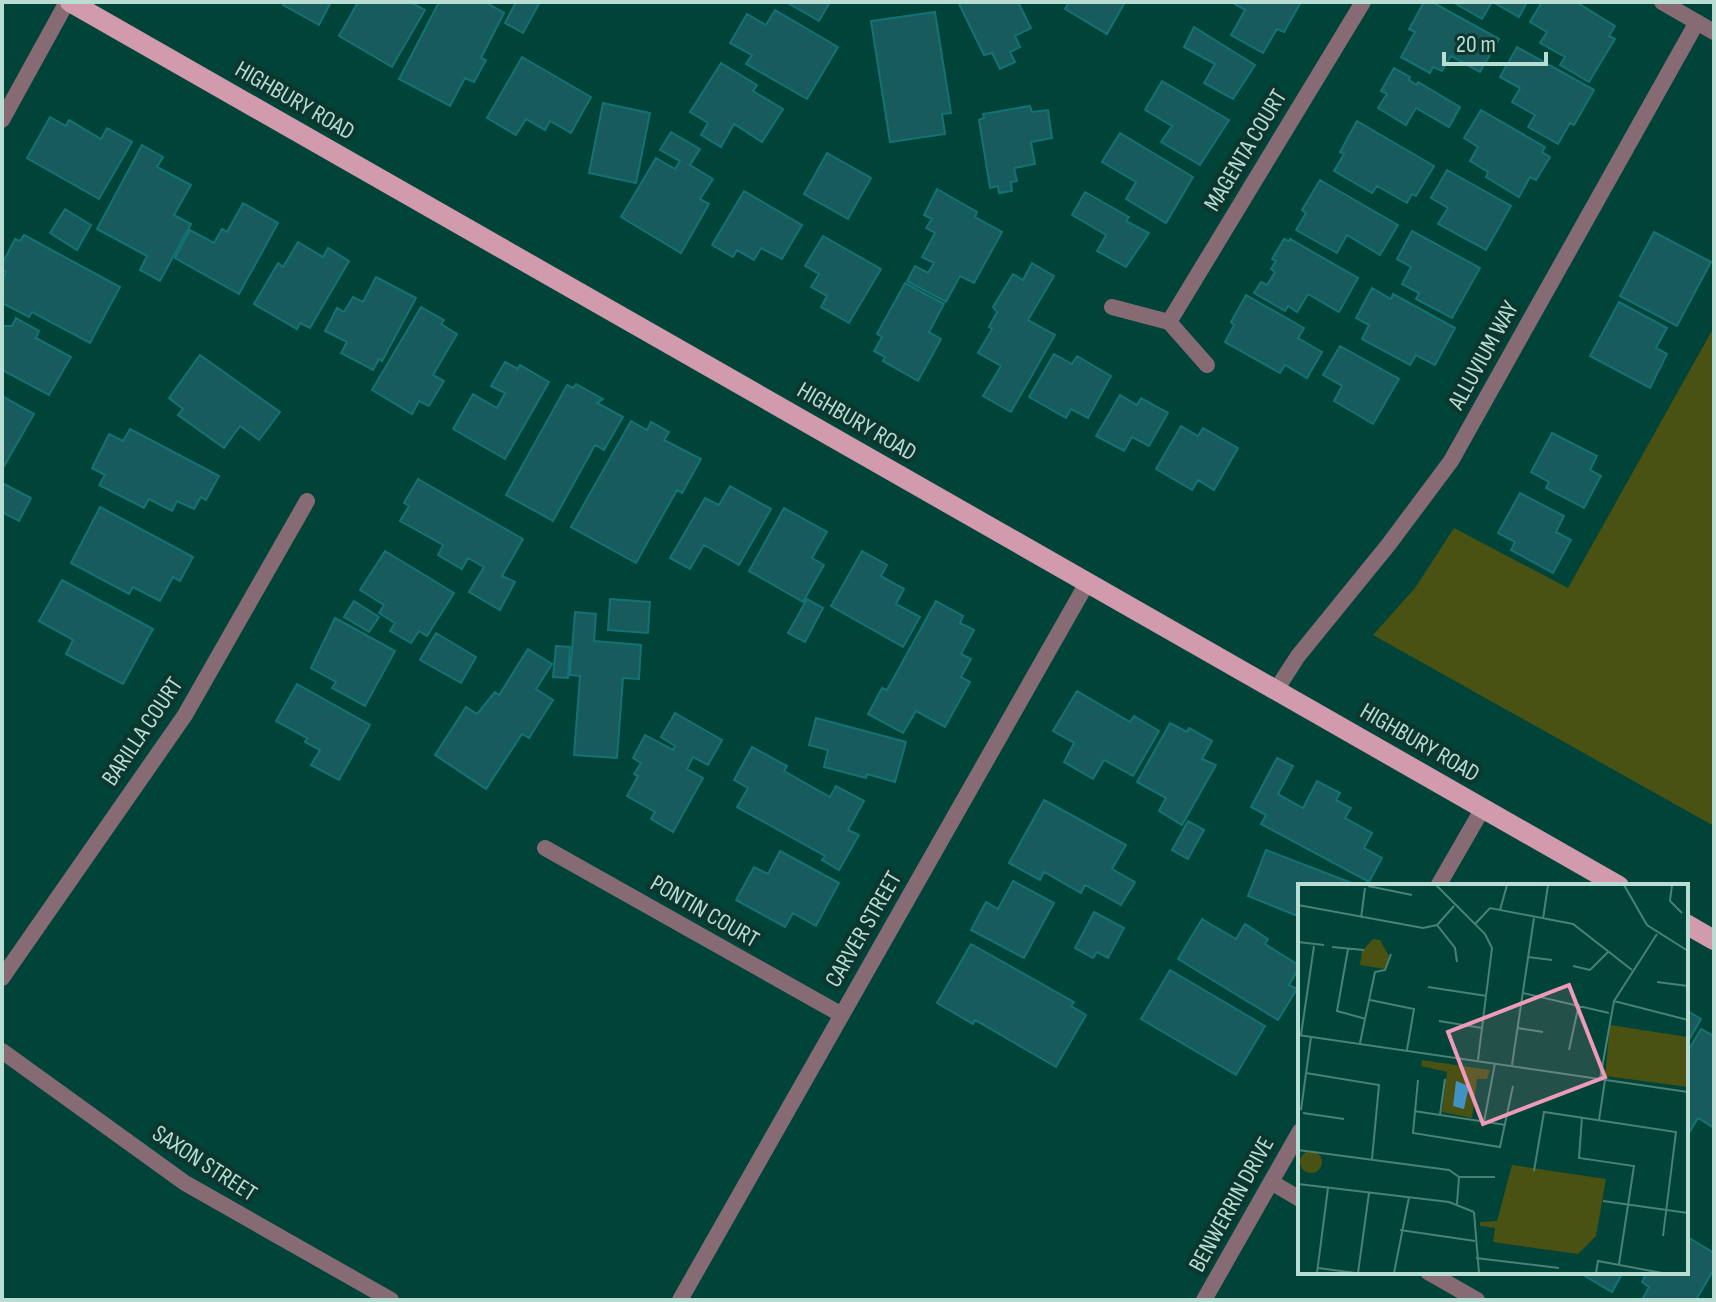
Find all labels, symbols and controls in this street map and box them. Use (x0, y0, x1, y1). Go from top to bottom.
scale bar (1444, 16, 1546, 66)
text: 20 m (1456, 30, 1496, 59)
street label: HIGHBURY ROAD (230, 55, 360, 146)
street label: MAGENTA COURT (1198, 84, 1293, 216)
street label: ALLUVIUM WAY (1441, 296, 1525, 415)
street label: HIGHBURY ROAD (792, 376, 922, 467)
street label: BARILLA COURT (96, 671, 189, 791)
street label: HIGHBURY ROAD (1355, 697, 1485, 788)
street label: CARVER STREET (819, 866, 908, 992)
street label: PONTIN COURT (645, 869, 764, 954)
inset map (1298, 884, 1688, 1274)
street label: SAXON STREET (147, 1119, 263, 1208)
street label: BENWERRIN DRIVE (1182, 1132, 1280, 1277)

